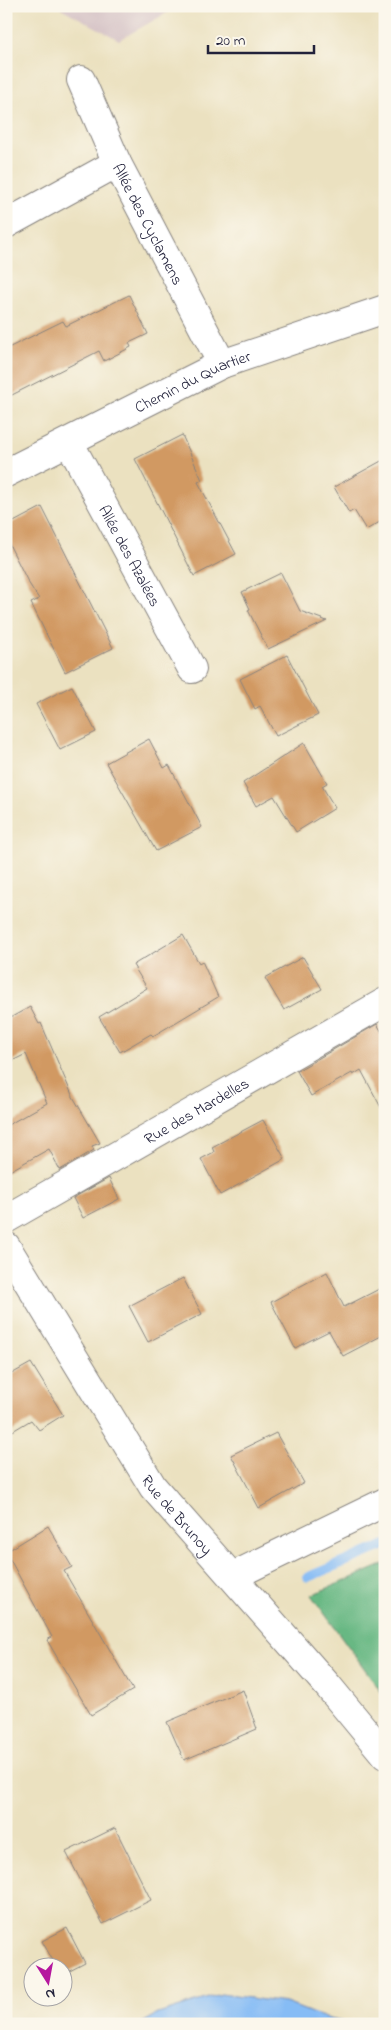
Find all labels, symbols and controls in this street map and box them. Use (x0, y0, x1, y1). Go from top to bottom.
scale bar (208, 22, 315, 54)
text: 20 m (216, 30, 246, 52)
street label: Allée des Cyclamens (105, 160, 189, 290)
street label: Chemin du Quartier (131, 345, 254, 420)
street label: Allée des Azalées (91, 501, 166, 611)
street label: Rue des Mardelles (140, 1072, 254, 1152)
street label: Rue de Brunoy (134, 1471, 218, 1561)
north arrow (22, 1958, 72, 2008)
text: N (44, 1982, 57, 2004)

